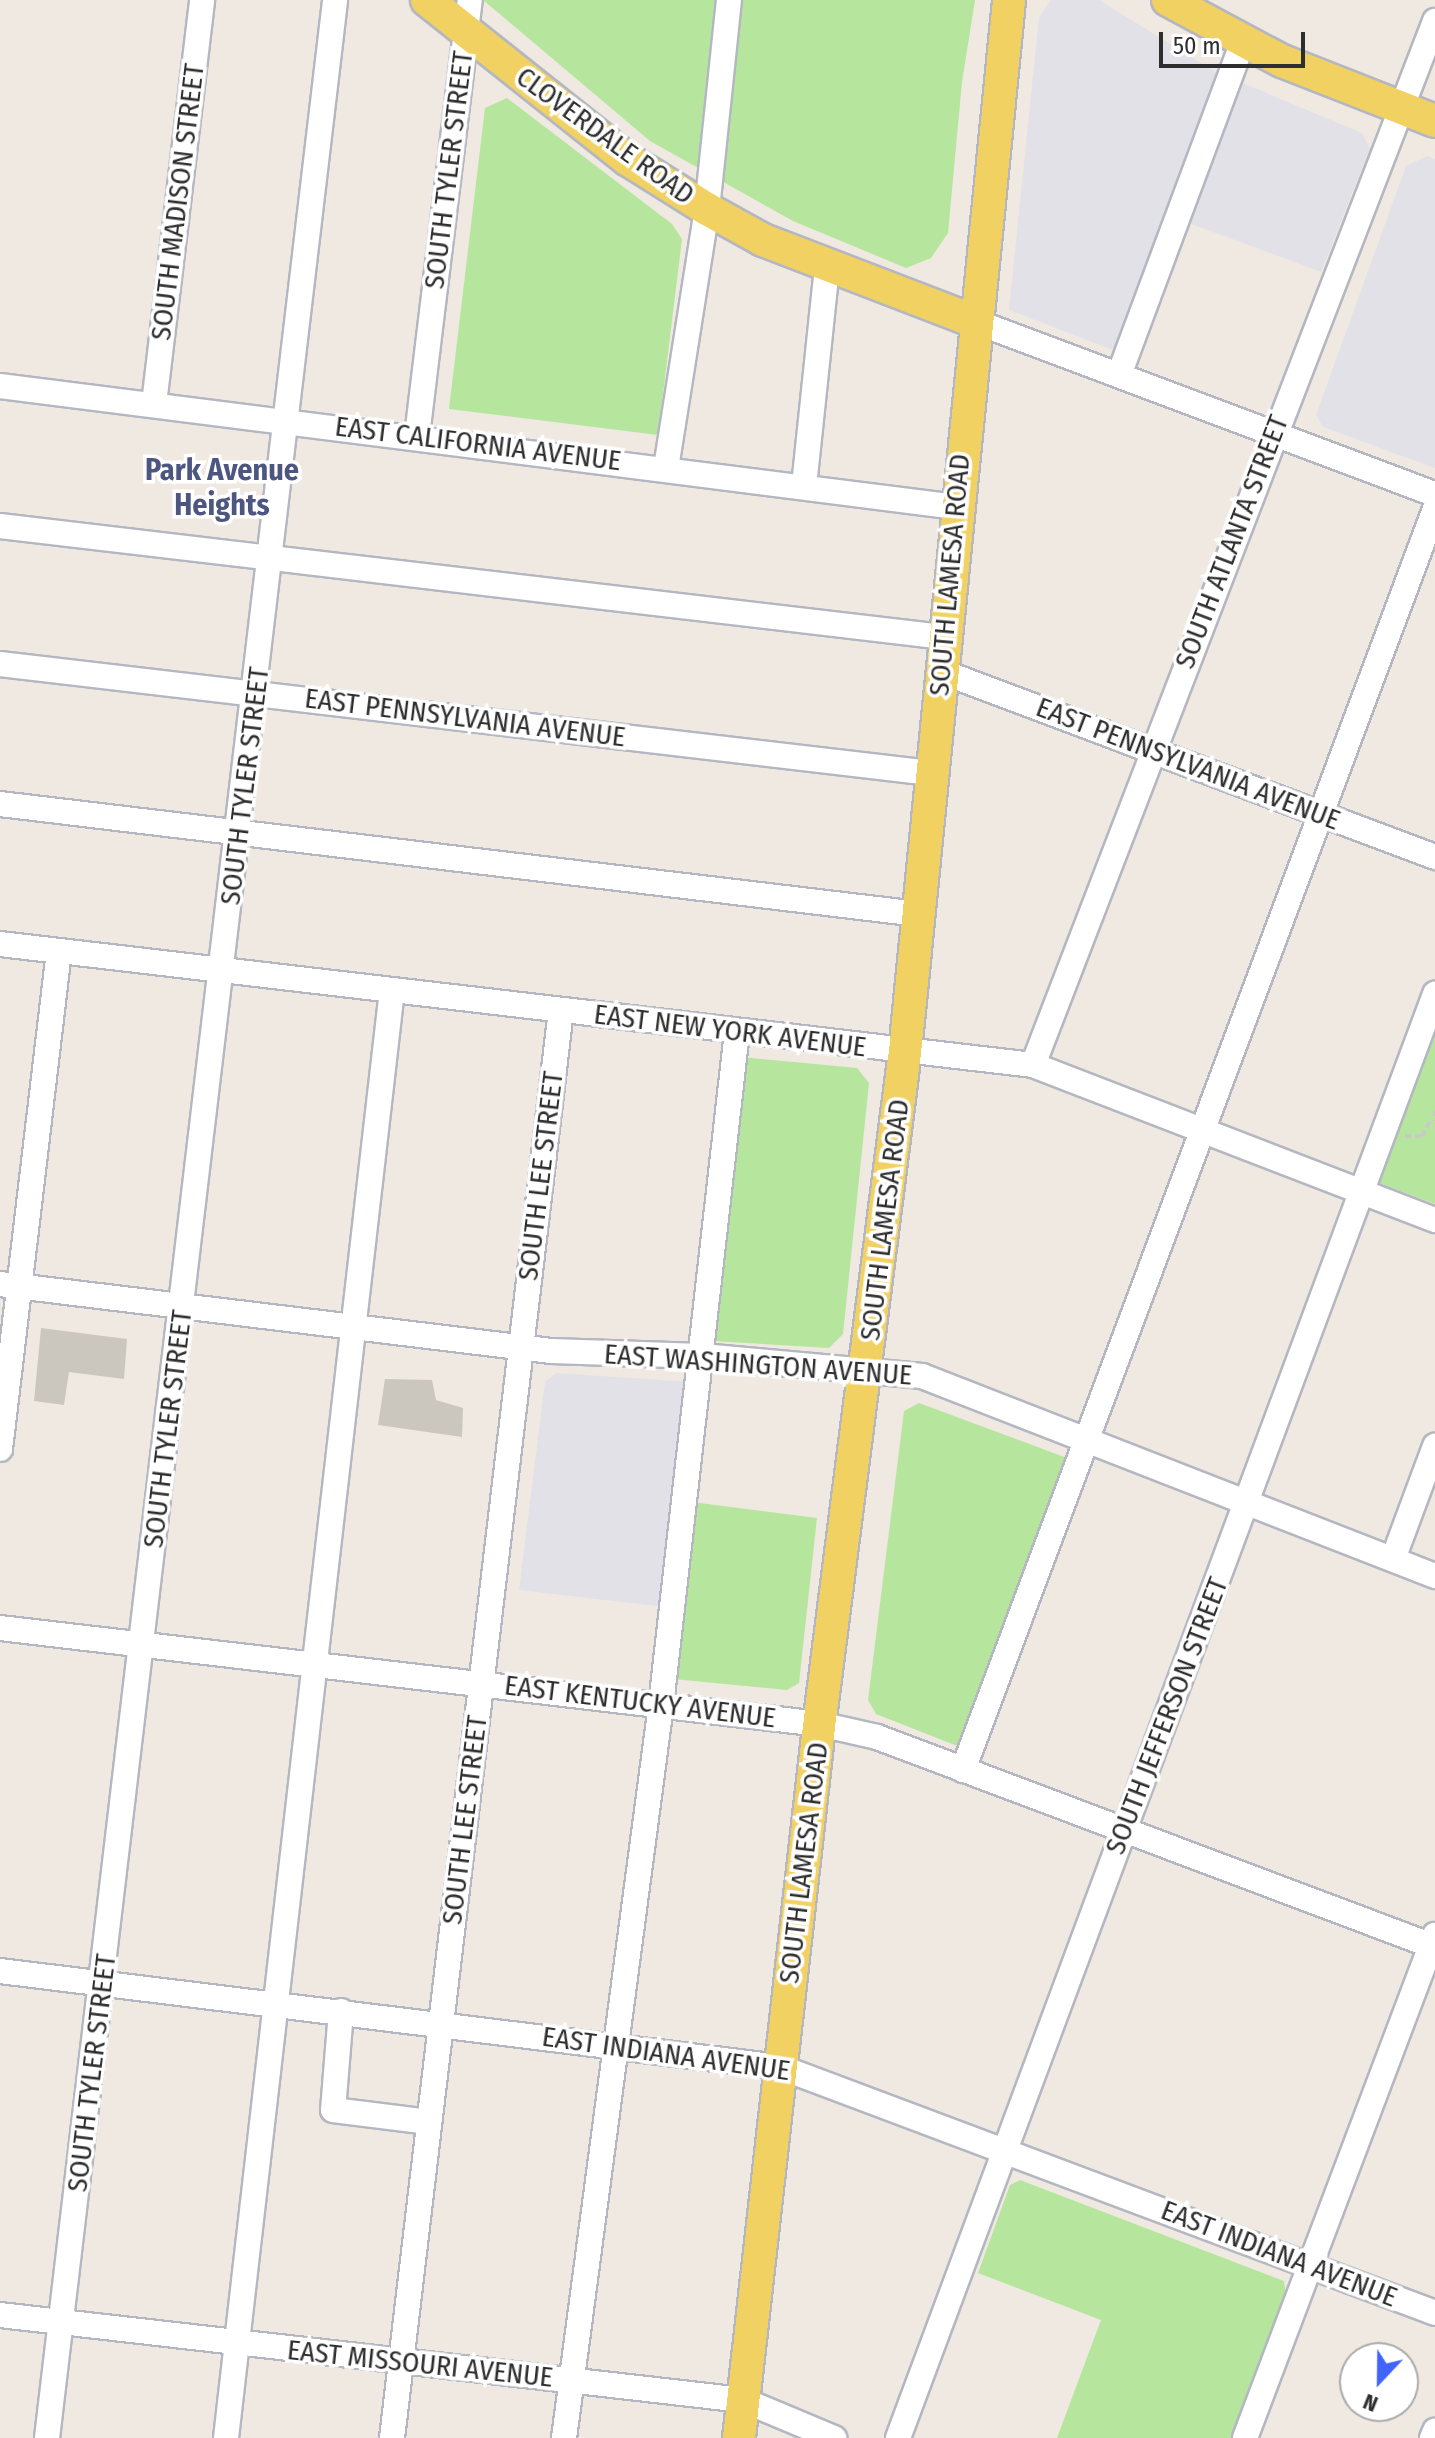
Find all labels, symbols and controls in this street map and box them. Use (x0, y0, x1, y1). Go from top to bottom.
scale bar (1163, 16, 1309, 66)
text: 50 m (1173, 32, 1221, 60)
street label: SOUTH TYLER STREET (418, 49, 480, 291)
street label: CLOVERDALE ROAD (510, 60, 700, 212)
street label: SOUTH MADISON STREET (144, 62, 212, 342)
street label: EAST CALIFORNIA AVENUE (333, 410, 623, 478)
street label: SOUTH ATLANTA STREET (1168, 411, 1296, 673)
district label: Park Avenue Heights (145, 452, 299, 522)
street label: SOUTH LAMESA ROAD (923, 453, 977, 697)
street label: SOUTH TYLER STREET (214, 665, 276, 907)
street label: EAST PENNSYLVANIA AVENUE (303, 682, 627, 754)
street label: EAST PENNSYLVANIA AVENUE (1031, 690, 1345, 838)
street label: EAST NEW YORK AVENUE (592, 998, 868, 1064)
street label: SOUTH LEE STREET (512, 1070, 570, 1282)
street label: SOUTH LAMESA ROAD (854, 1098, 916, 1342)
street label: SOUTH TYLER STREET (137, 1308, 199, 1550)
street label: EAST WASHINGTON AVENUE (603, 1337, 913, 1393)
street label: SOUTH JEFFERSON STREET (1099, 1573, 1235, 1859)
street label: EAST KENTUCKY AVENUE (503, 1669, 777, 1735)
street label: SOUTH LEE STREET (436, 1714, 494, 1926)
street label: SOUTH LAMESA ROAD (773, 1741, 835, 1985)
street label: SOUTH TYLER STREET (61, 1952, 123, 2194)
street label: EAST INDIANA AVENUE (540, 2020, 792, 2088)
street label: EAST INDIANA AVENUE (1156, 2194, 1402, 2314)
street label: EAST MISSOURI AVENUE (286, 2333, 554, 2395)
north arrow (1339, 2342, 1419, 2422)
text: N (1359, 2388, 1382, 2418)

